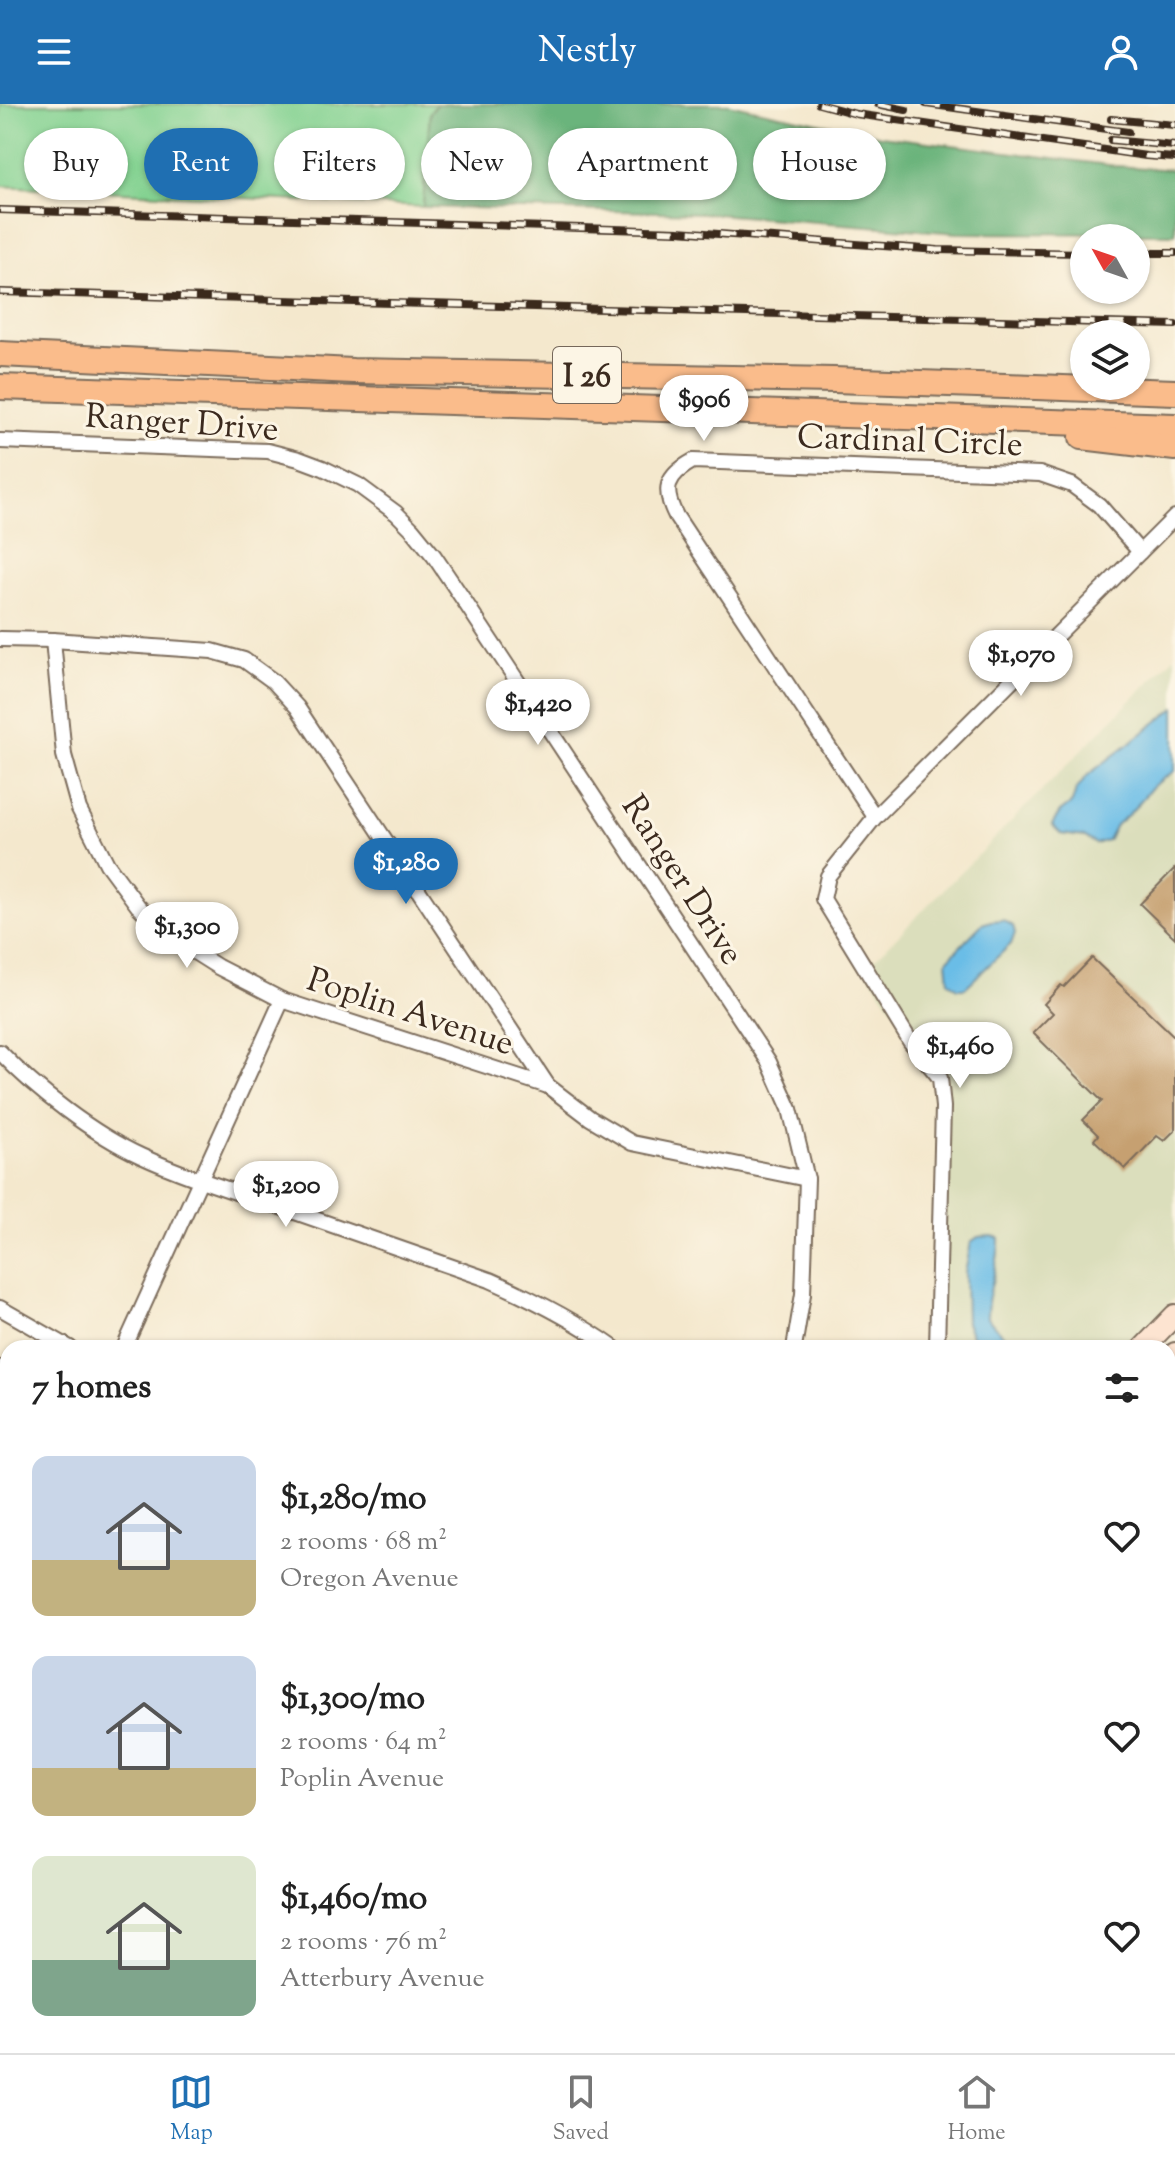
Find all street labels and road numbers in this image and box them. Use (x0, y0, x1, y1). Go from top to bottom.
road number: I 26 (553, 347, 621, 403)
street label: Ranger Drive (83, 393, 280, 456)
street label: Cardinal Circle (796, 414, 1023, 471)
street label: Ranger Drive (608, 786, 754, 976)
street label: Poplin Avenue (300, 957, 520, 1070)

